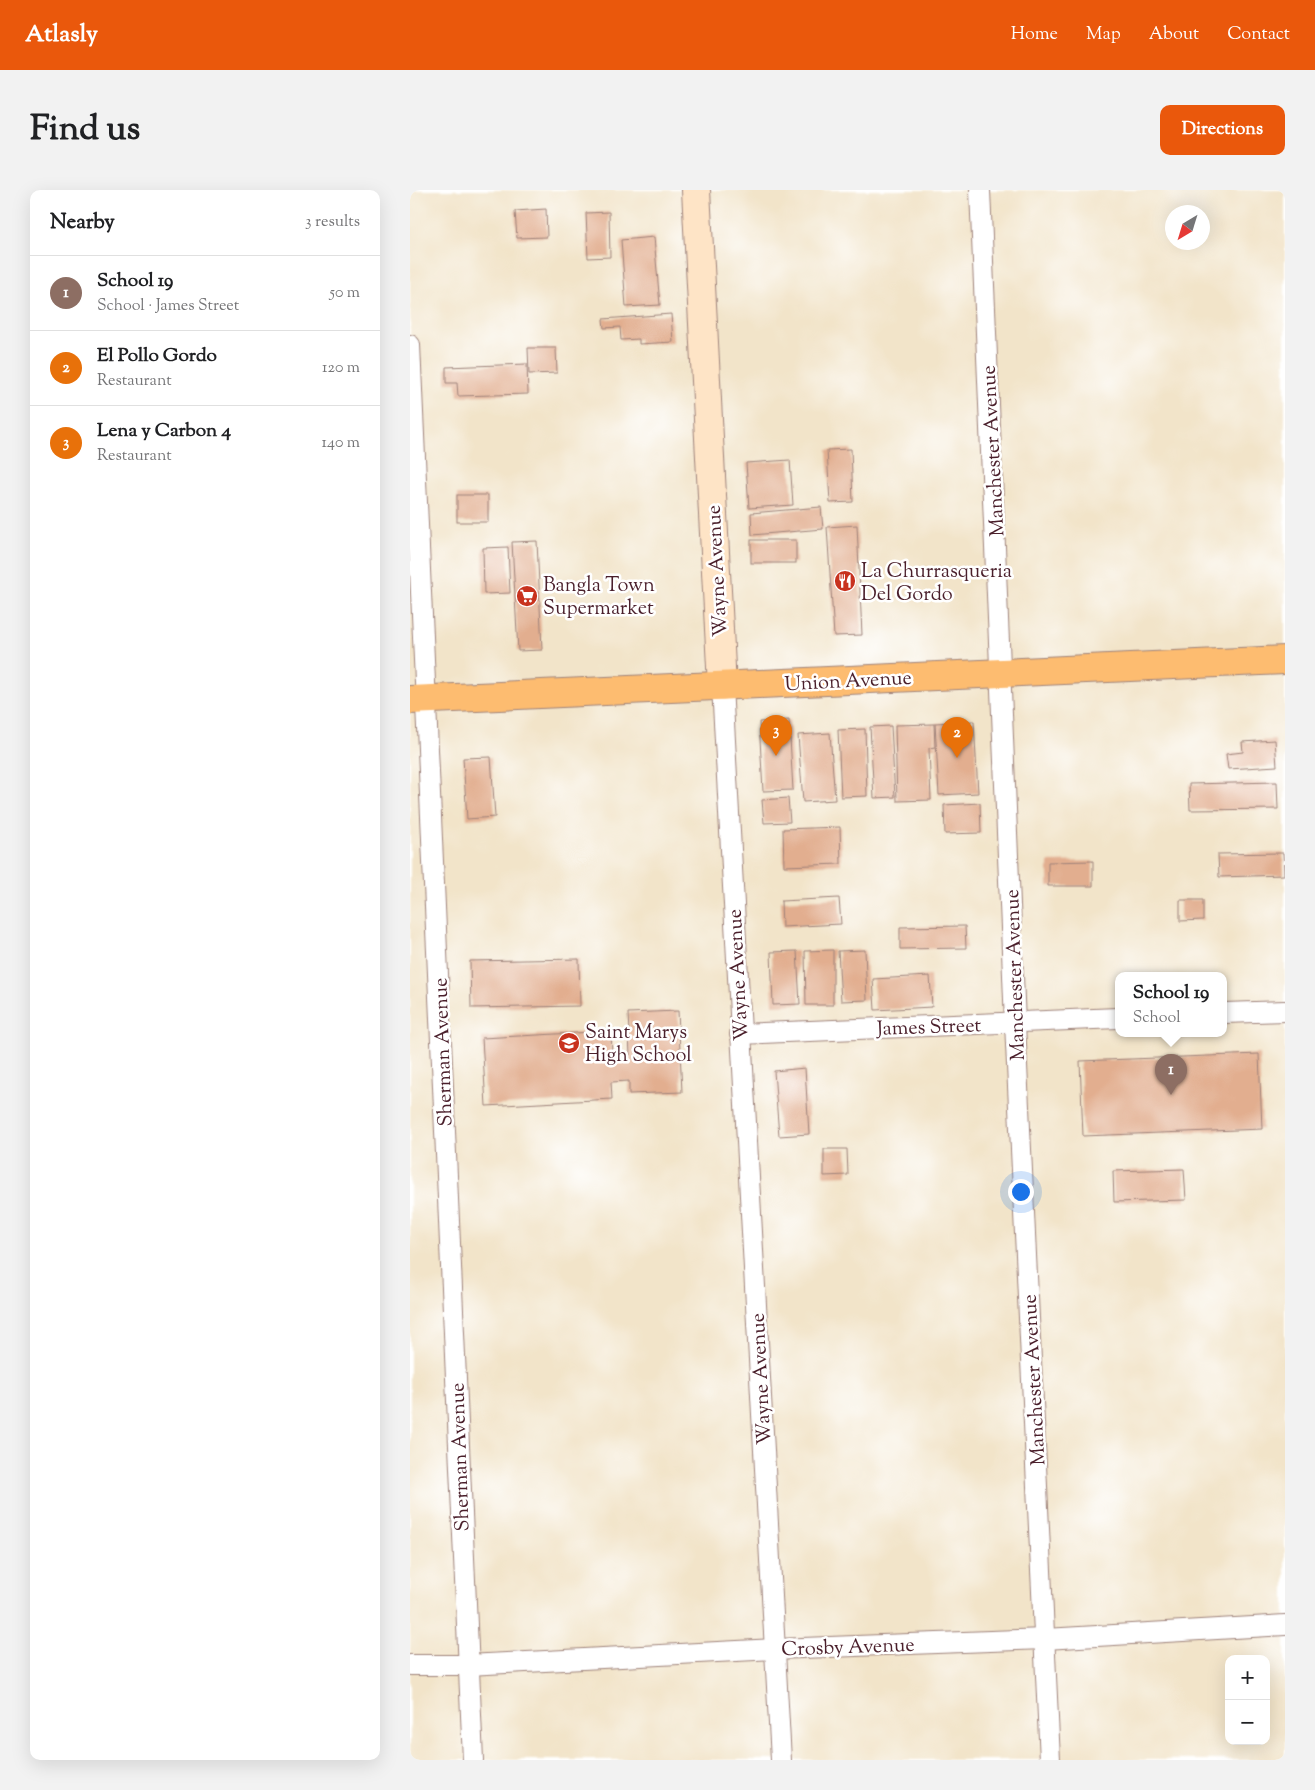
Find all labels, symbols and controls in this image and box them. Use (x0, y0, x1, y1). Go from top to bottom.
text: Atlasly (25, 18, 98, 52)
text: Home (1011, 22, 1058, 48)
text: Map (1086, 22, 1121, 48)
text: About (1149, 22, 1199, 48)
text: Contact (1227, 22, 1290, 48)
text: Find us (30, 105, 140, 156)
button: Directions (1160, 105, 1285, 155)
north arrow (1165, 205, 1210, 250)
text: Nearby (50, 208, 115, 238)
text: 3 results (305, 211, 360, 234)
text: School 19 (97, 268, 173, 295)
text: 1 (63, 282, 69, 305)
text: 50 m (329, 282, 360, 305)
text: School · James Street (97, 295, 239, 318)
text: El Pollo Gordo (97, 343, 217, 370)
text: 2 (62, 357, 70, 380)
text: 120 m (322, 357, 360, 380)
street label: Manchester Avenue (976, 364, 1013, 537)
text: Restaurant (97, 370, 172, 393)
text: Lena y Carbon 4 (97, 418, 231, 445)
text: 3 (63, 432, 69, 455)
text: 140 m (322, 432, 360, 455)
text: Restaurant (97, 445, 172, 468)
street label: Wayne Avenue (701, 504, 736, 638)
place label: La Churrasqueria Del Gordo (861, 558, 1012, 610)
restaurant icon: La Churrasqueria Del Gordo (833, 569, 857, 593)
place label: Bangla Town Supermarket (543, 572, 655, 624)
supermarket icon: Bangla Town Supermarket (515, 584, 539, 608)
street label: Union Avenue (784, 665, 913, 700)
pin: 3 (760, 715, 792, 756)
pin: 2 (941, 717, 973, 758)
street label: Manchester Avenue (999, 889, 1034, 1061)
street label: Wayne Avenue (722, 908, 757, 1042)
popup (1115, 972, 1227, 1037)
street label: Sherman Avenue (427, 977, 462, 1127)
text: School 19 (1133, 980, 1209, 1007)
text: School (1133, 1007, 1181, 1030)
street label: James Street (875, 1012, 982, 1045)
place label: Saint Marys High School (585, 1019, 692, 1071)
school or university icon: Saint Marys High School (557, 1031, 581, 1055)
pin: 1 (1155, 1054, 1187, 1095)
your location (1008, 1179, 1034, 1205)
street label: Manchester Avenue (1017, 1293, 1054, 1466)
street label: Wayne Avenue (745, 1312, 780, 1446)
street label: Sherman Avenue (444, 1382, 479, 1532)
street label: Crosby Avenue (781, 1632, 915, 1665)
map controls (1225, 1655, 1270, 1745)
button: + (1225, 1655, 1270, 1700)
button: − (1225, 1700, 1270, 1745)

